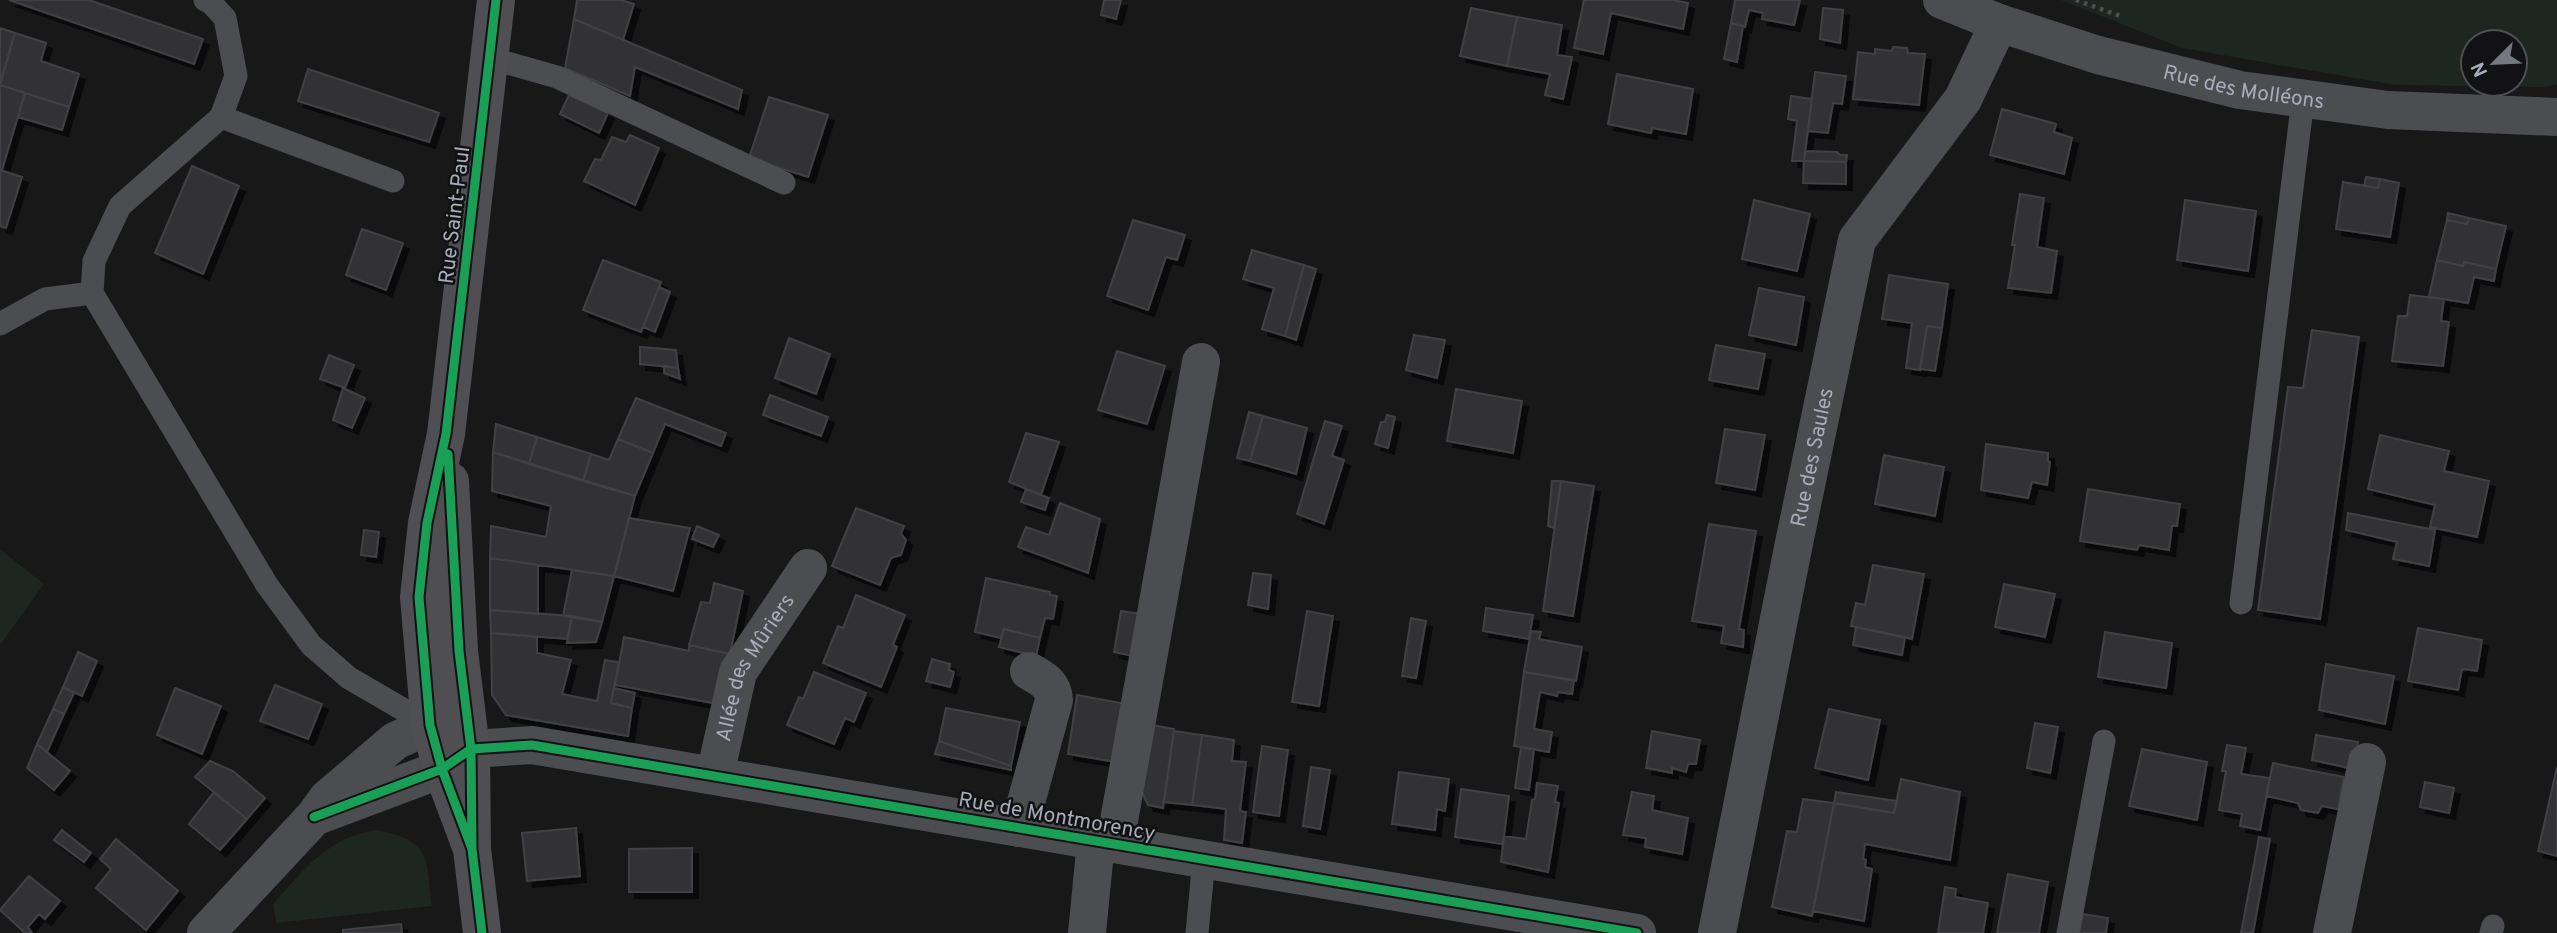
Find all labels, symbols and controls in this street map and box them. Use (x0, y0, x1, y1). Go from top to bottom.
north arrow (2459, 28, 2529, 98)
text: N (2467, 58, 2494, 80)
street label: Rue des Molléons (2160, 60, 2326, 116)
street label: Rue Saint-Paul (434, 145, 477, 286)
street label: Rue des Saules (1786, 386, 1841, 530)
street label: Allée des Mûriers (711, 589, 802, 744)
street label: Rue de Montmorency (956, 787, 1157, 848)

